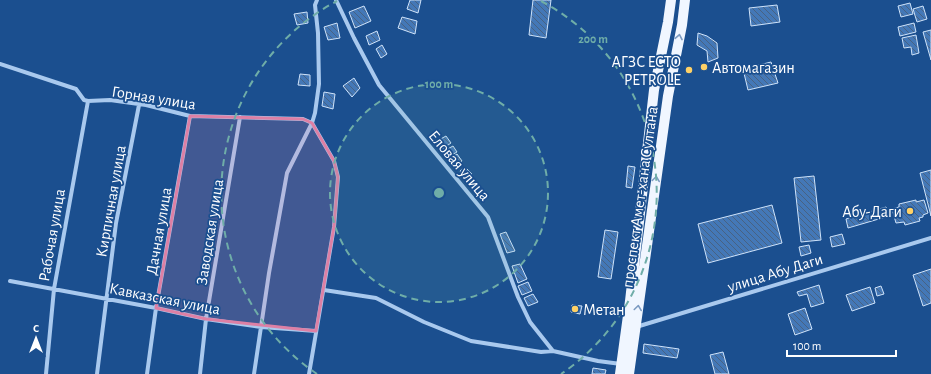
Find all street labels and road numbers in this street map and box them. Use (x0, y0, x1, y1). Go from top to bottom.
street label: Горная улица (110, 83, 197, 114)
street label: проспект Амет-хана Султана (619, 105, 662, 289)
street label: Еловая улица (425, 127, 493, 204)
street label: Кирпичная улица (93, 144, 130, 259)
street label: Заводская улица (194, 178, 227, 286)
street label: Дачная улица (143, 186, 176, 276)
street label: Рабочая улица (36, 188, 69, 283)
street label: улица Абу Даги (725, 251, 825, 296)
street label: Кавказская улица (108, 280, 222, 319)

